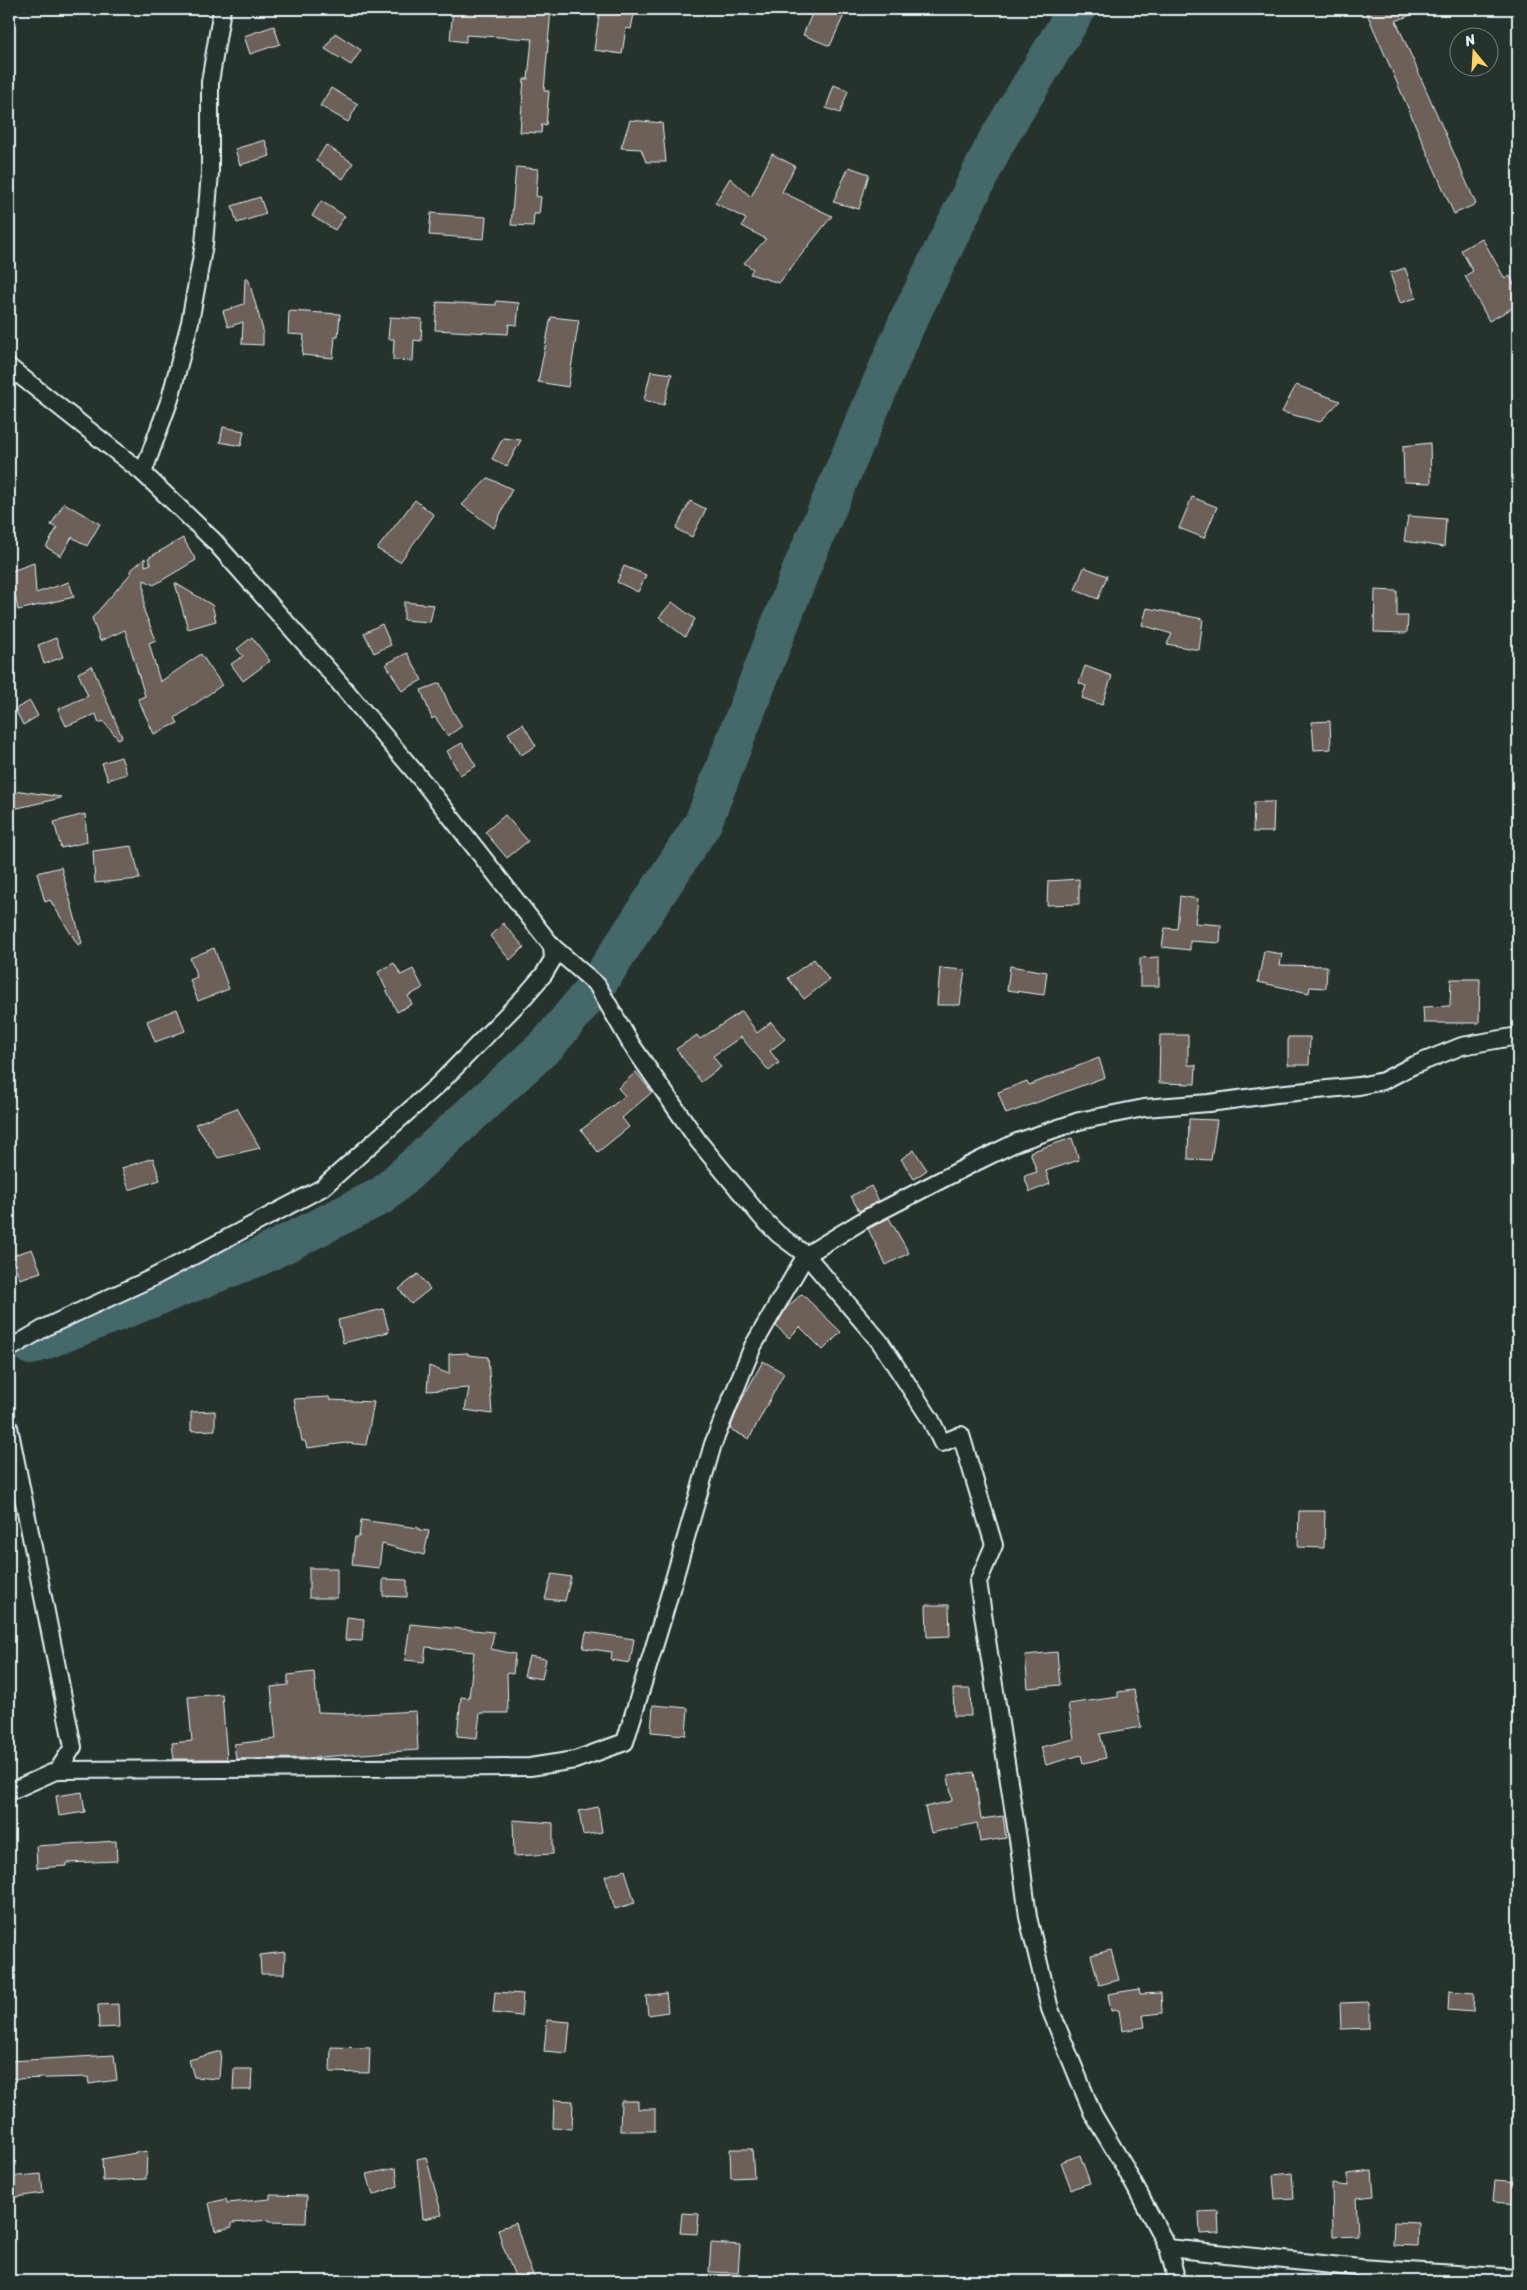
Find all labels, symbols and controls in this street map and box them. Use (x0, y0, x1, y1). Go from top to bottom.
text: N (1461, 27, 1479, 54)
north arrow (1450, 28, 1500, 78)

